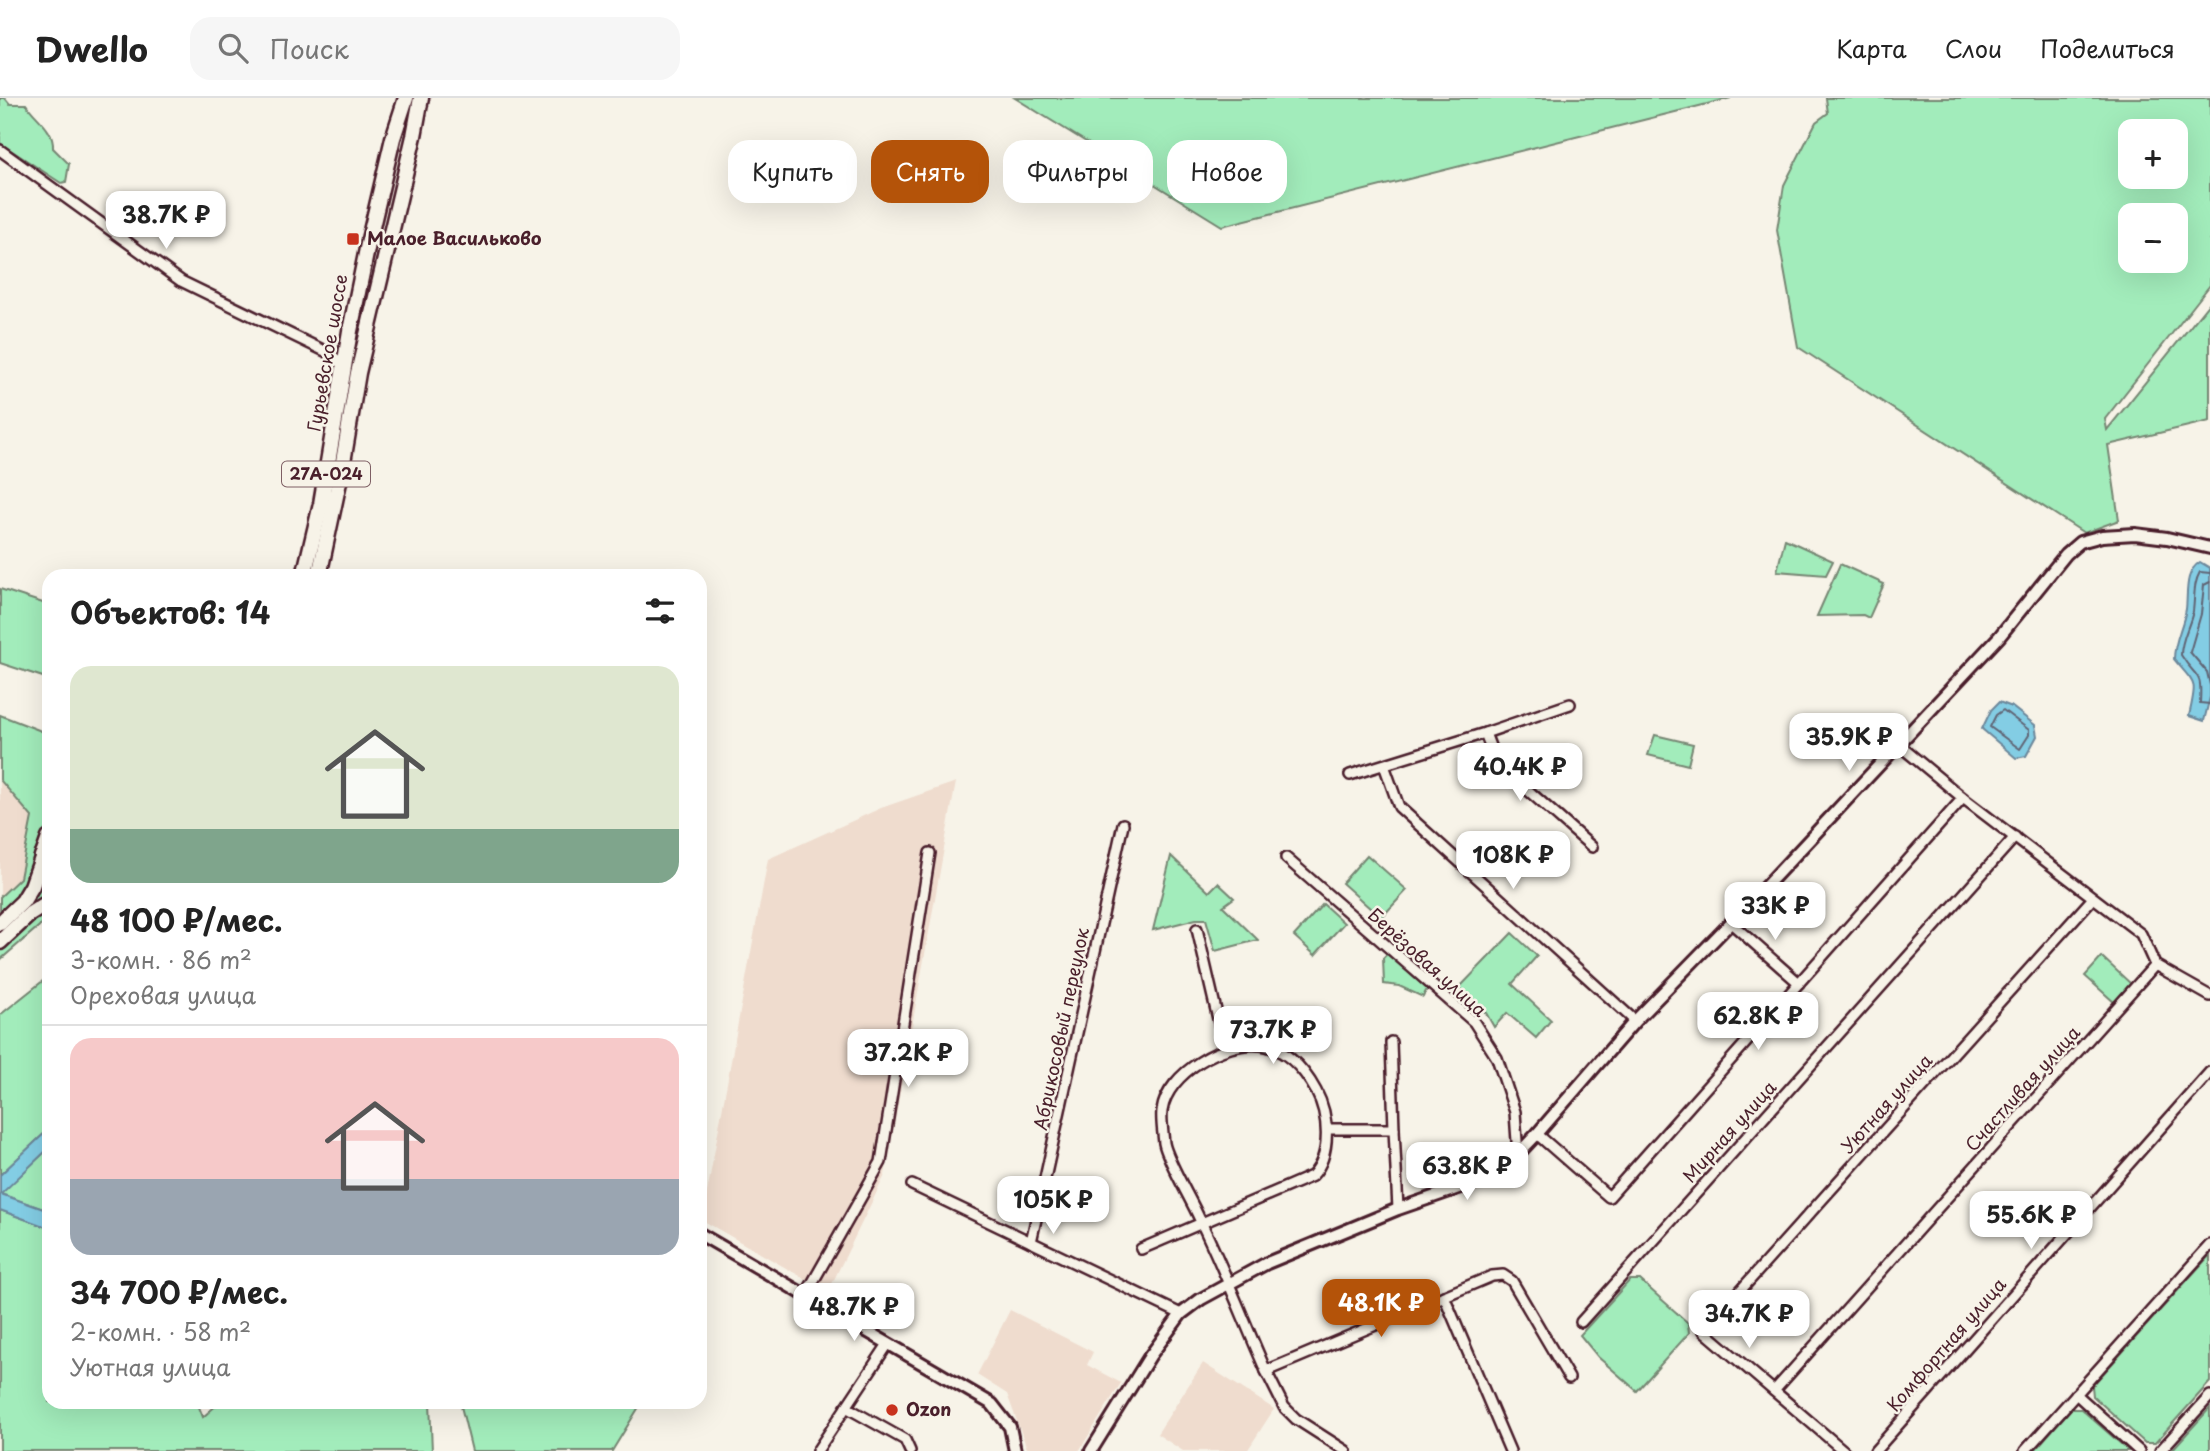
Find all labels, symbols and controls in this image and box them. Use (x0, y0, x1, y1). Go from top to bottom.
search box (190, 17, 680, 80)
text: Dwello (35, 23, 148, 73)
icon: search (214, 29, 252, 67)
text: Поиск (270, 29, 349, 68)
text: Карта (1836, 30, 1907, 66)
text: Слои (1945, 30, 2002, 66)
text: Поделиться (2040, 30, 2175, 66)
map controls (2118, 119, 2188, 273)
button: + (2118, 119, 2188, 189)
chip: Купить (728, 140, 857, 203)
chip: Снять (871, 140, 989, 203)
chip: Фильтры (1003, 140, 1153, 203)
chip: Новое (1167, 140, 1287, 203)
pin: 38.7K ₽ (101, 192, 231, 251)
text: 38.7K ₽ (122, 196, 210, 231)
button: − (2118, 203, 2188, 273)
place label: Малое Васильково (367, 224, 542, 251)
marker: Малое Васильково (345, 231, 361, 247)
street label: Гурьевское шоссе (299, 272, 354, 434)
road number: 27А-024 (282, 462, 370, 486)
text: Объектов: 14 (70, 589, 270, 634)
icon: filters (641, 592, 679, 630)
icon: home (312, 711, 438, 837)
pin: 35.9K ₽ (1784, 714, 1914, 773)
text: 35.9K ₽ (1805, 718, 1893, 753)
pin: 40.4K ₽ (1455, 744, 1585, 803)
text: 40.4K ₽ (1473, 748, 1567, 783)
pin: 108K ₽ (1456, 832, 1570, 891)
text: 108K ₽ (1472, 836, 1554, 871)
pin: 33K ₽ (1726, 882, 1824, 942)
text: 33K ₽ (1741, 887, 1809, 922)
text: 48 100 ₽/мес. (70, 897, 283, 942)
street label: Берёзовая улица (1363, 901, 1494, 1023)
street label: Абрикосовый переулок (1026, 925, 1095, 1133)
text: 3-комн. · 86 m² (70, 942, 252, 977)
text: Ореховая улица (70, 977, 256, 1012)
pin: 62.8K ₽ (1693, 992, 1823, 1052)
text: 62.8K ₽ (1713, 997, 1803, 1032)
pin: 73.7K ₽ (1208, 1006, 1338, 1066)
text: 73.7K ₽ (1230, 1011, 1316, 1046)
street label: Счастливая улица (1958, 1019, 2086, 1157)
pin: 37.2K ₽ (843, 1030, 973, 1089)
text: 37.2K ₽ (863, 1034, 953, 1069)
street label: Уютная улица (1834, 1047, 1938, 1159)
street label: Мирная улица (1676, 1074, 1783, 1188)
icon: home (312, 1083, 438, 1209)
pin: 63.8K ₽ (1402, 1142, 1532, 1202)
text: 63.8K ₽ (1422, 1147, 1512, 1182)
pin: 105K ₽ (996, 1176, 1110, 1236)
text: 105K ₽ (1013, 1181, 1093, 1216)
pin: 55.6K ₽ (1966, 1192, 2096, 1251)
text: 55.6K ₽ (1986, 1196, 2076, 1231)
text: 34 700 ₽/мес. (70, 1269, 288, 1314)
street label: Комфортная улица (1880, 1271, 2012, 1417)
pin: 48.1K ₽ (1316, 1280, 1446, 1339)
pin: 48.7K ₽ (789, 1284, 919, 1343)
text: 48.1K ₽ (1338, 1284, 1424, 1319)
text: 48.7K ₽ (809, 1288, 899, 1323)
pin: 34.7K ₽ (1684, 1290, 1814, 1350)
text: 34.7K ₽ (1705, 1295, 1793, 1330)
text: 2-комн. · 58 m² (70, 1314, 251, 1349)
text: Уютная улица (70, 1349, 231, 1384)
place label: Ozon (906, 1395, 951, 1422)
marker: Ozon (884, 1402, 900, 1418)

